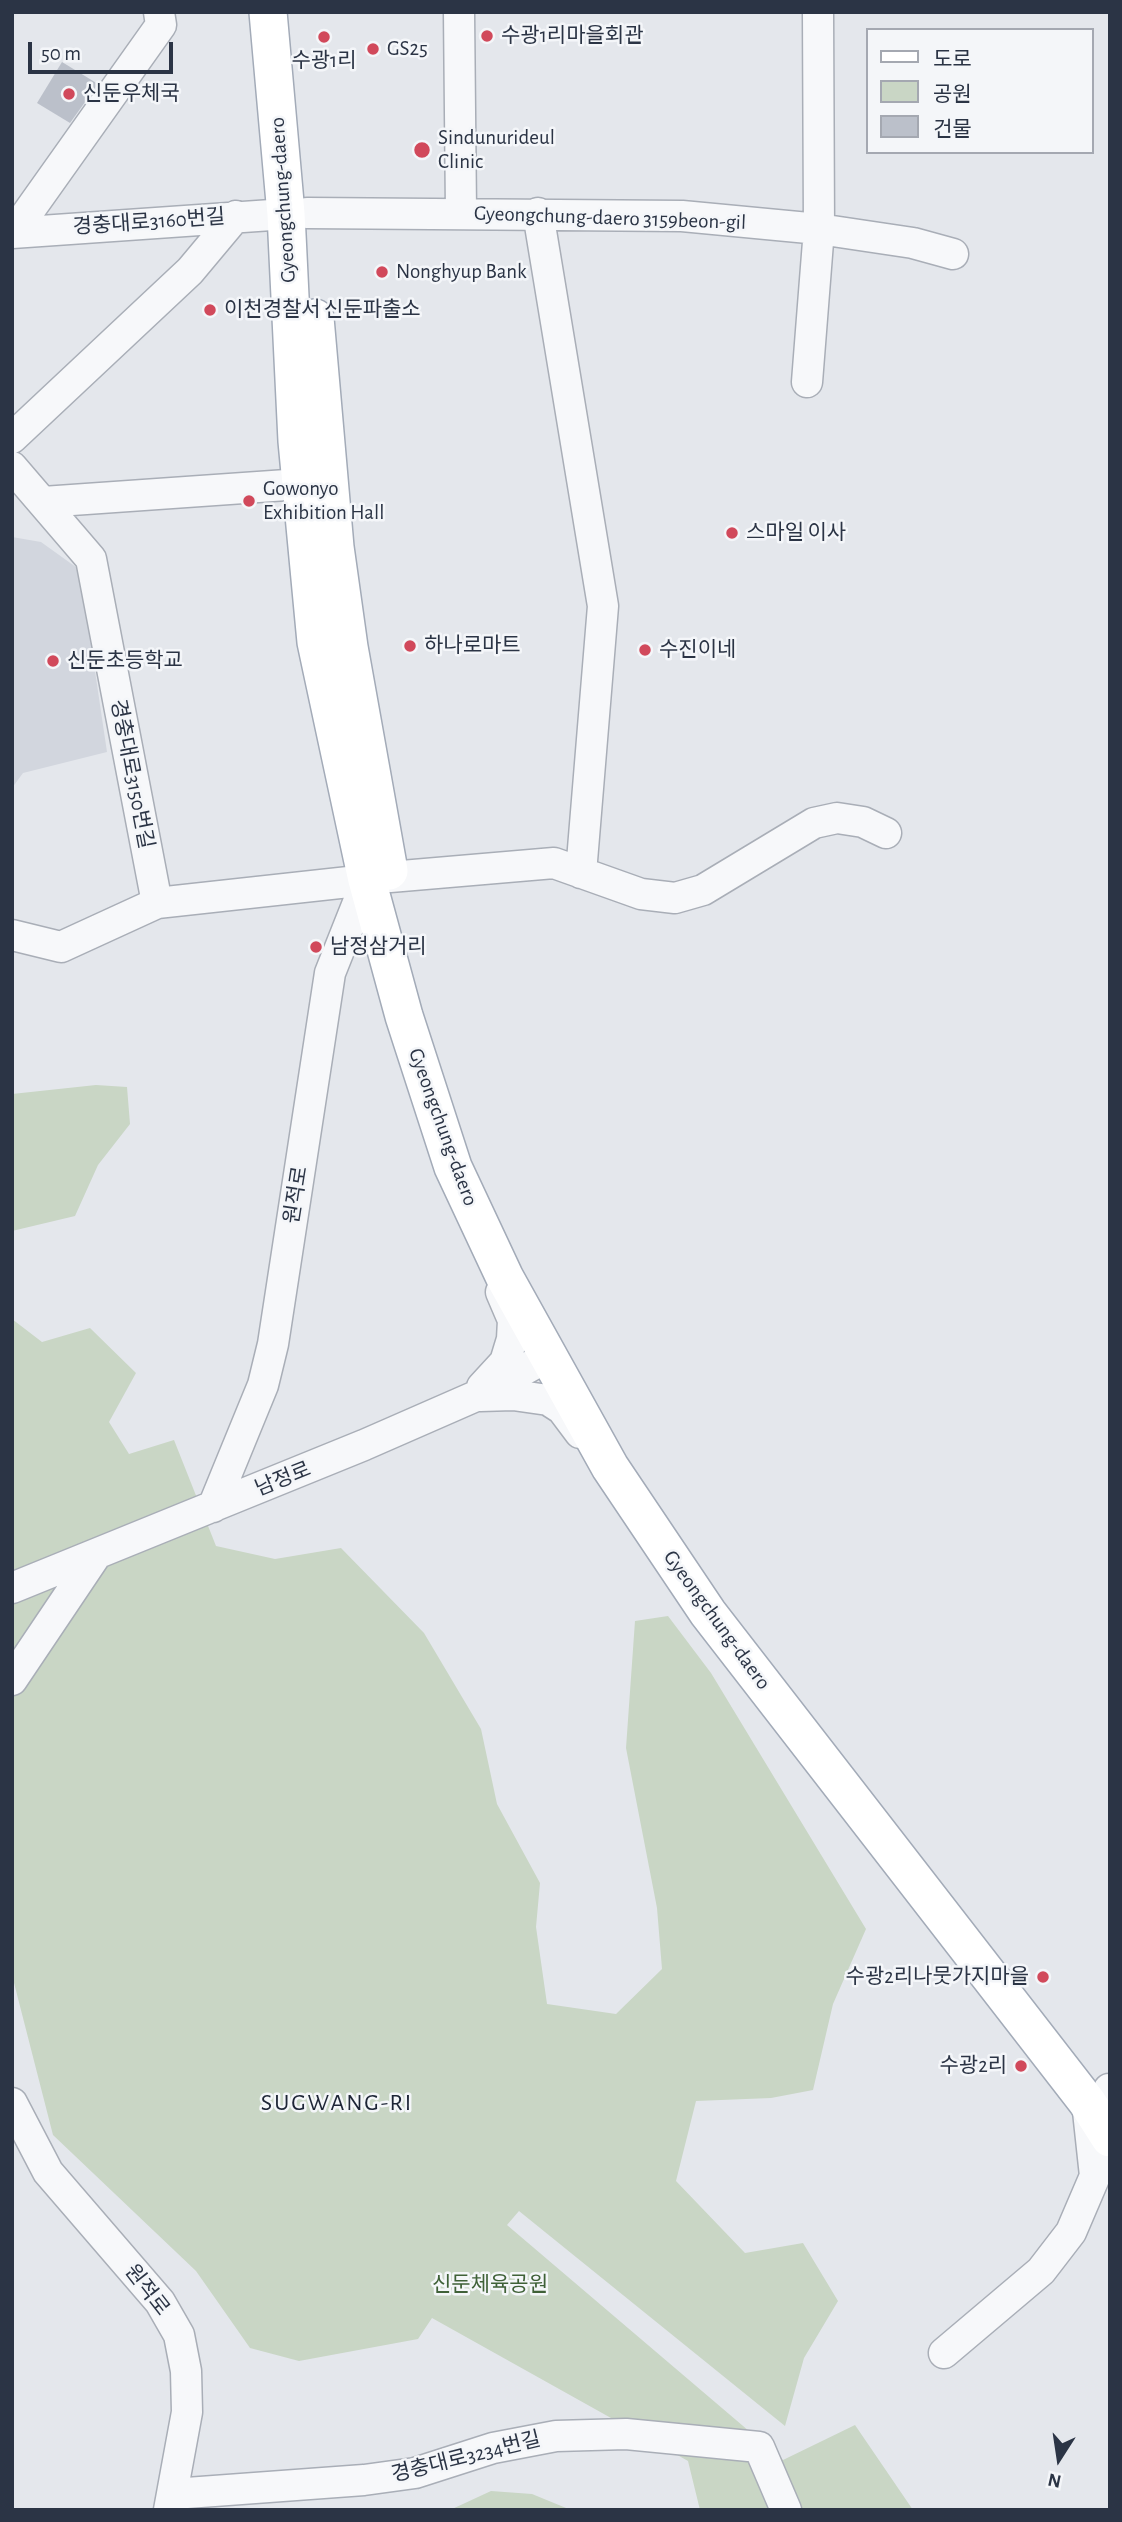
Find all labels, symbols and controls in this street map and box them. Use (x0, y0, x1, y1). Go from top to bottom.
place label: 수광1리마을회관 (501, 23, 643, 49)
scale bar (32, 28, 177, 72)
marker: 수광1리마을회관 (479, 28, 495, 44)
legend (866, 28, 1094, 154)
marker: 수광1리 (316, 29, 332, 45)
place label: GS25 (387, 36, 428, 62)
marker: GS25 (365, 41, 381, 57)
text: 50 m (41, 43, 81, 64)
place label: 수광1리 (291, 48, 357, 74)
text: 도로 (933, 49, 972, 70)
place label: 신둔우체국 (83, 81, 180, 107)
text: 공원 (933, 84, 972, 105)
marker: 신둔우체국 (61, 86, 77, 102)
street label: Gyeongchung-daero (265, 116, 301, 284)
text: 건물 (933, 119, 972, 140)
place label: Sindunurideul Clinic (438, 125, 555, 175)
marker: Sindunurideul Clinic (412, 140, 432, 160)
street label: Gyeongchung-daero 3159beon-gil (473, 201, 747, 235)
street label: 경충대로3160번길 (72, 204, 226, 240)
place label: Nonghyup Bank (396, 259, 527, 285)
marker: Nonghyup Bank (374, 264, 390, 280)
place label: 이천경찰서 신둔파출소 (224, 297, 421, 323)
marker: 이천경찰서 신둔파출소 (202, 302, 218, 318)
place label: Gowonyo Exhibition Hall (263, 476, 384, 526)
marker: Gowonyo Exhibition Hall (241, 493, 257, 509)
place label: 스마일 이사 (746, 520, 846, 546)
marker: 스마일 이사 (724, 525, 740, 541)
place label: 하나로마트 (424, 633, 521, 659)
place label: 수진이네 (659, 637, 736, 663)
marker: 하나로마트 (402, 638, 418, 654)
marker: 수진이네 (637, 642, 653, 658)
place label: 신둔초등학교 (67, 648, 183, 674)
marker: 신둔초등학교 (45, 653, 61, 669)
street label: 경충대로3150번길 (105, 697, 159, 851)
place label: 남정삼거리 (330, 934, 427, 960)
marker: 남정삼거리 (308, 939, 324, 955)
street label: Gyeongchung-daero (403, 1045, 483, 1209)
street label: 원적로 (279, 1164, 313, 1226)
street label: 남정로 (251, 1456, 315, 1502)
street label: Gyeongchung-daero (658, 1545, 776, 1695)
place label: 수광2리나뭇가지마을 (846, 1964, 1029, 1990)
marker: 수광2리나뭇가지마을 (1035, 1969, 1051, 1985)
place label: 수광2리 (939, 2053, 1007, 2079)
marker: 수광2리 (1013, 2058, 1029, 2074)
district label: SUGWANG-RI (262, 2089, 412, 2117)
street label: 원적로 (119, 2259, 175, 2321)
park label: 신둔체육공원 (432, 2272, 548, 2298)
north arrow (1024, 2424, 1094, 2494)
street label: 경충대로3234번길 (389, 2426, 543, 2488)
text: N (1046, 2469, 1063, 2491)

